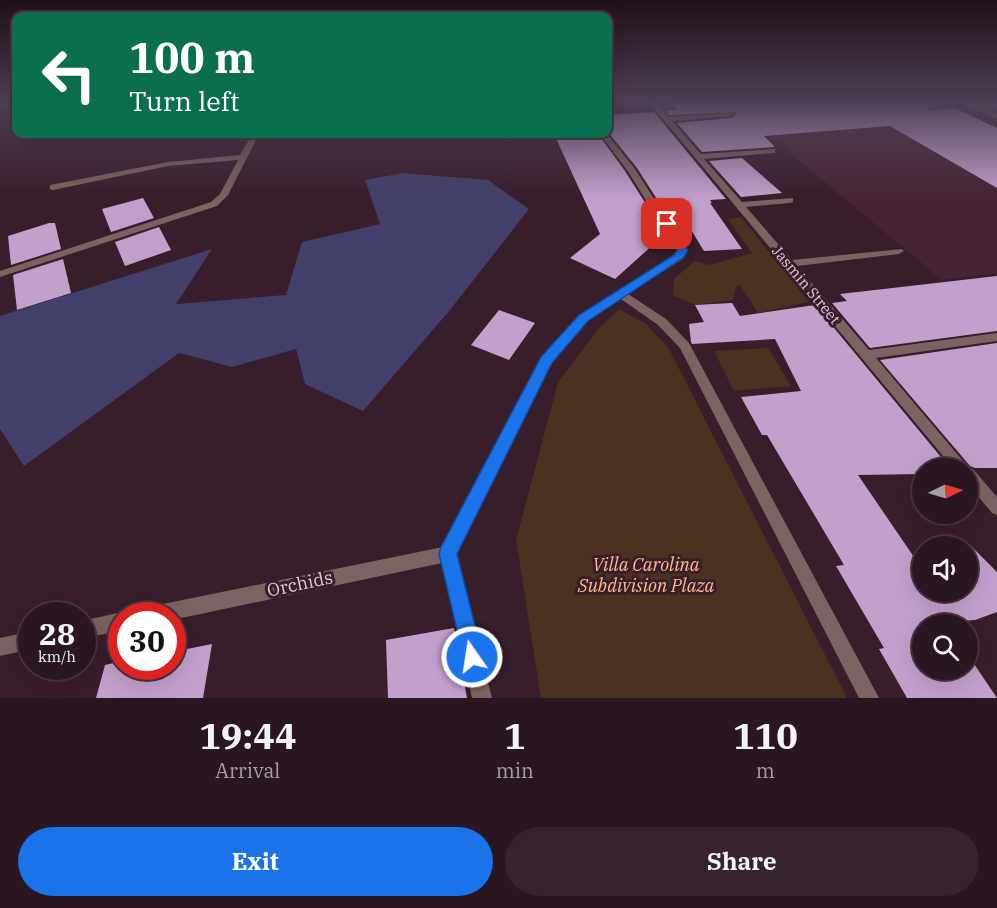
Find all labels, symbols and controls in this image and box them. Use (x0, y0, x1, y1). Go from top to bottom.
text: 100 m (129, 30, 255, 85)
icon: left (30, 36, 108, 114)
text: Turn left (129, 83, 240, 118)
pin (641, 198, 692, 249)
icon: arrive (650, 207, 683, 240)
street label: Jasmin Street (768, 242, 845, 328)
north arrow (912, 458, 978, 524)
map controls (912, 458, 978, 680)
button: sound (912, 536, 978, 602)
park label: Villa Carolina Subdivision Plaza (577, 553, 714, 597)
street label: Orchids (265, 565, 335, 602)
speed limit sign: 30 (108, 602, 186, 680)
text: 28 (39, 614, 75, 653)
button: search (912, 614, 978, 680)
position arrow (440, 625, 504, 689)
text: km/h (38, 647, 76, 666)
text: 19:44 (199, 712, 296, 759)
text: 1 (504, 712, 526, 759)
text: 110 (733, 712, 798, 759)
text: Arrival (215, 757, 280, 784)
text: min (496, 757, 534, 784)
text: m (756, 757, 775, 784)
button: Exit (18, 827, 493, 896)
button: Share (505, 827, 979, 896)

